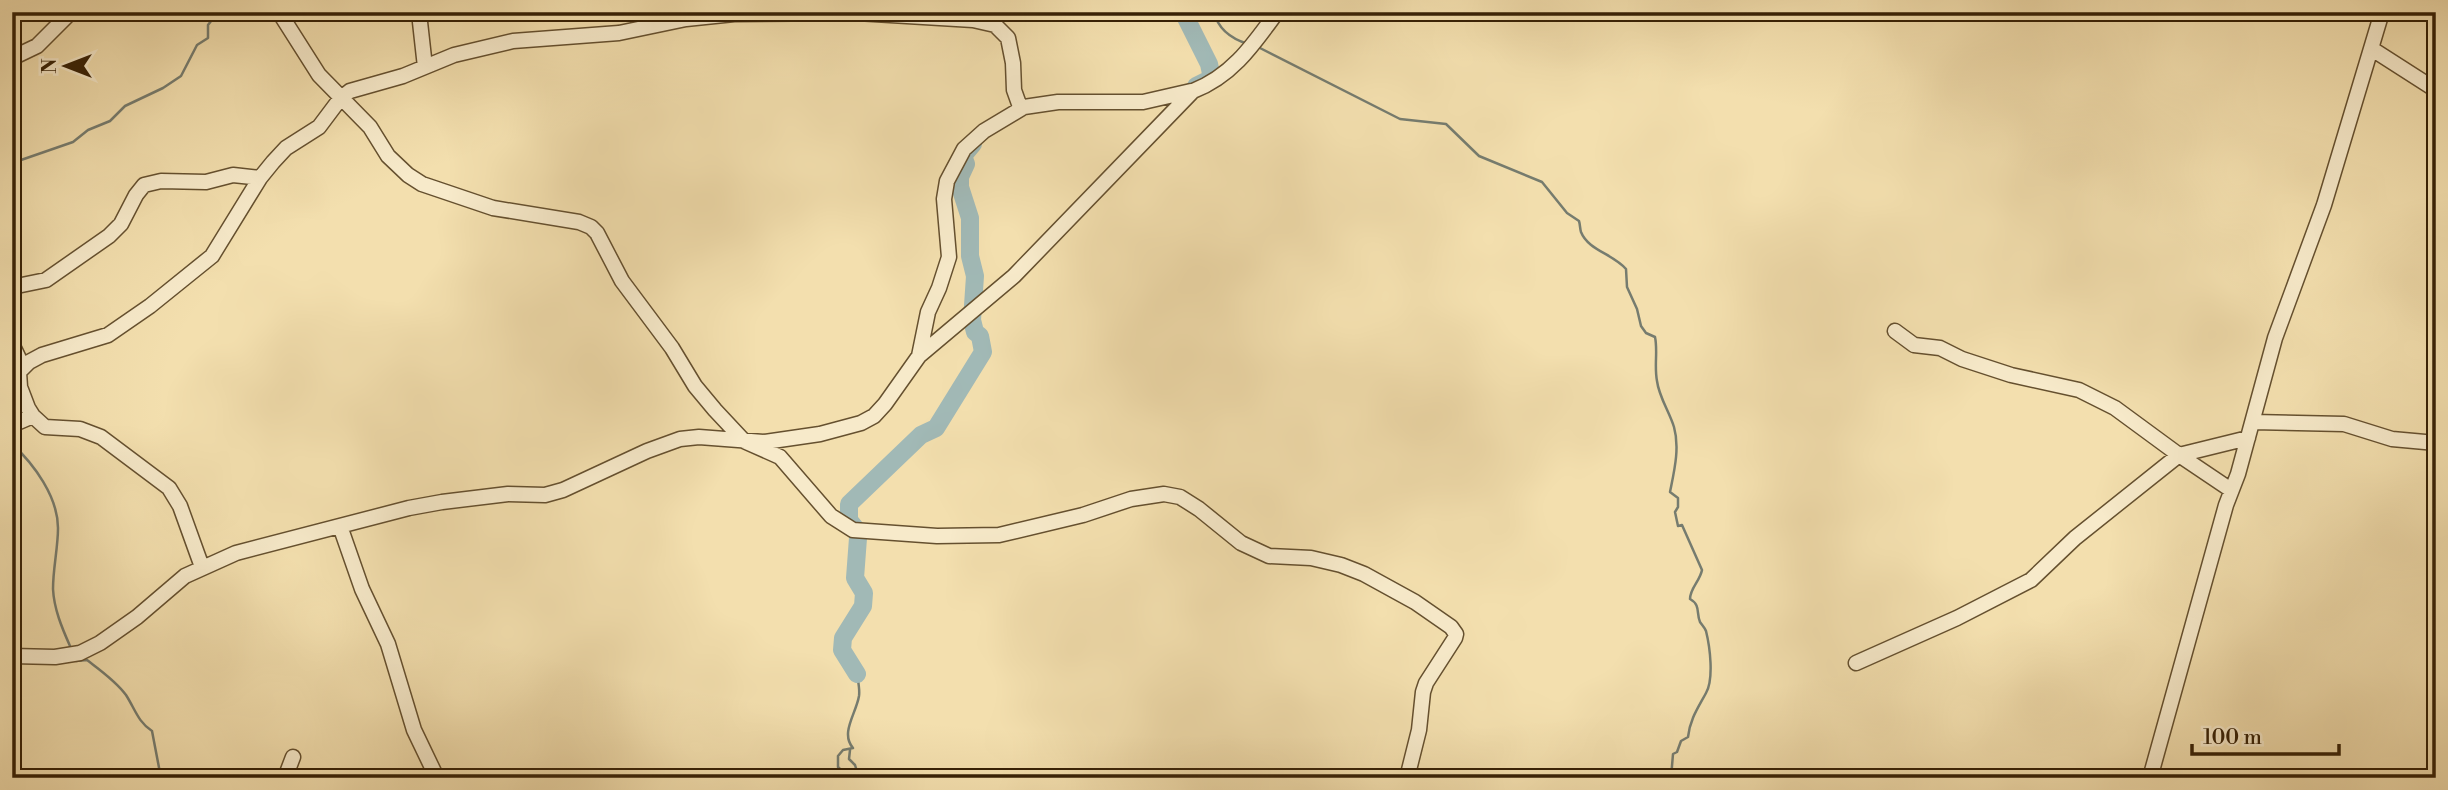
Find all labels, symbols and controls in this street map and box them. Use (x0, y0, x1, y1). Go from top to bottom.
north arrow (32, 32, 102, 102)
text: N (38, 58, 62, 74)
scale bar (2192, 713, 2340, 757)
text: 100 m (2203, 725, 2262, 751)

